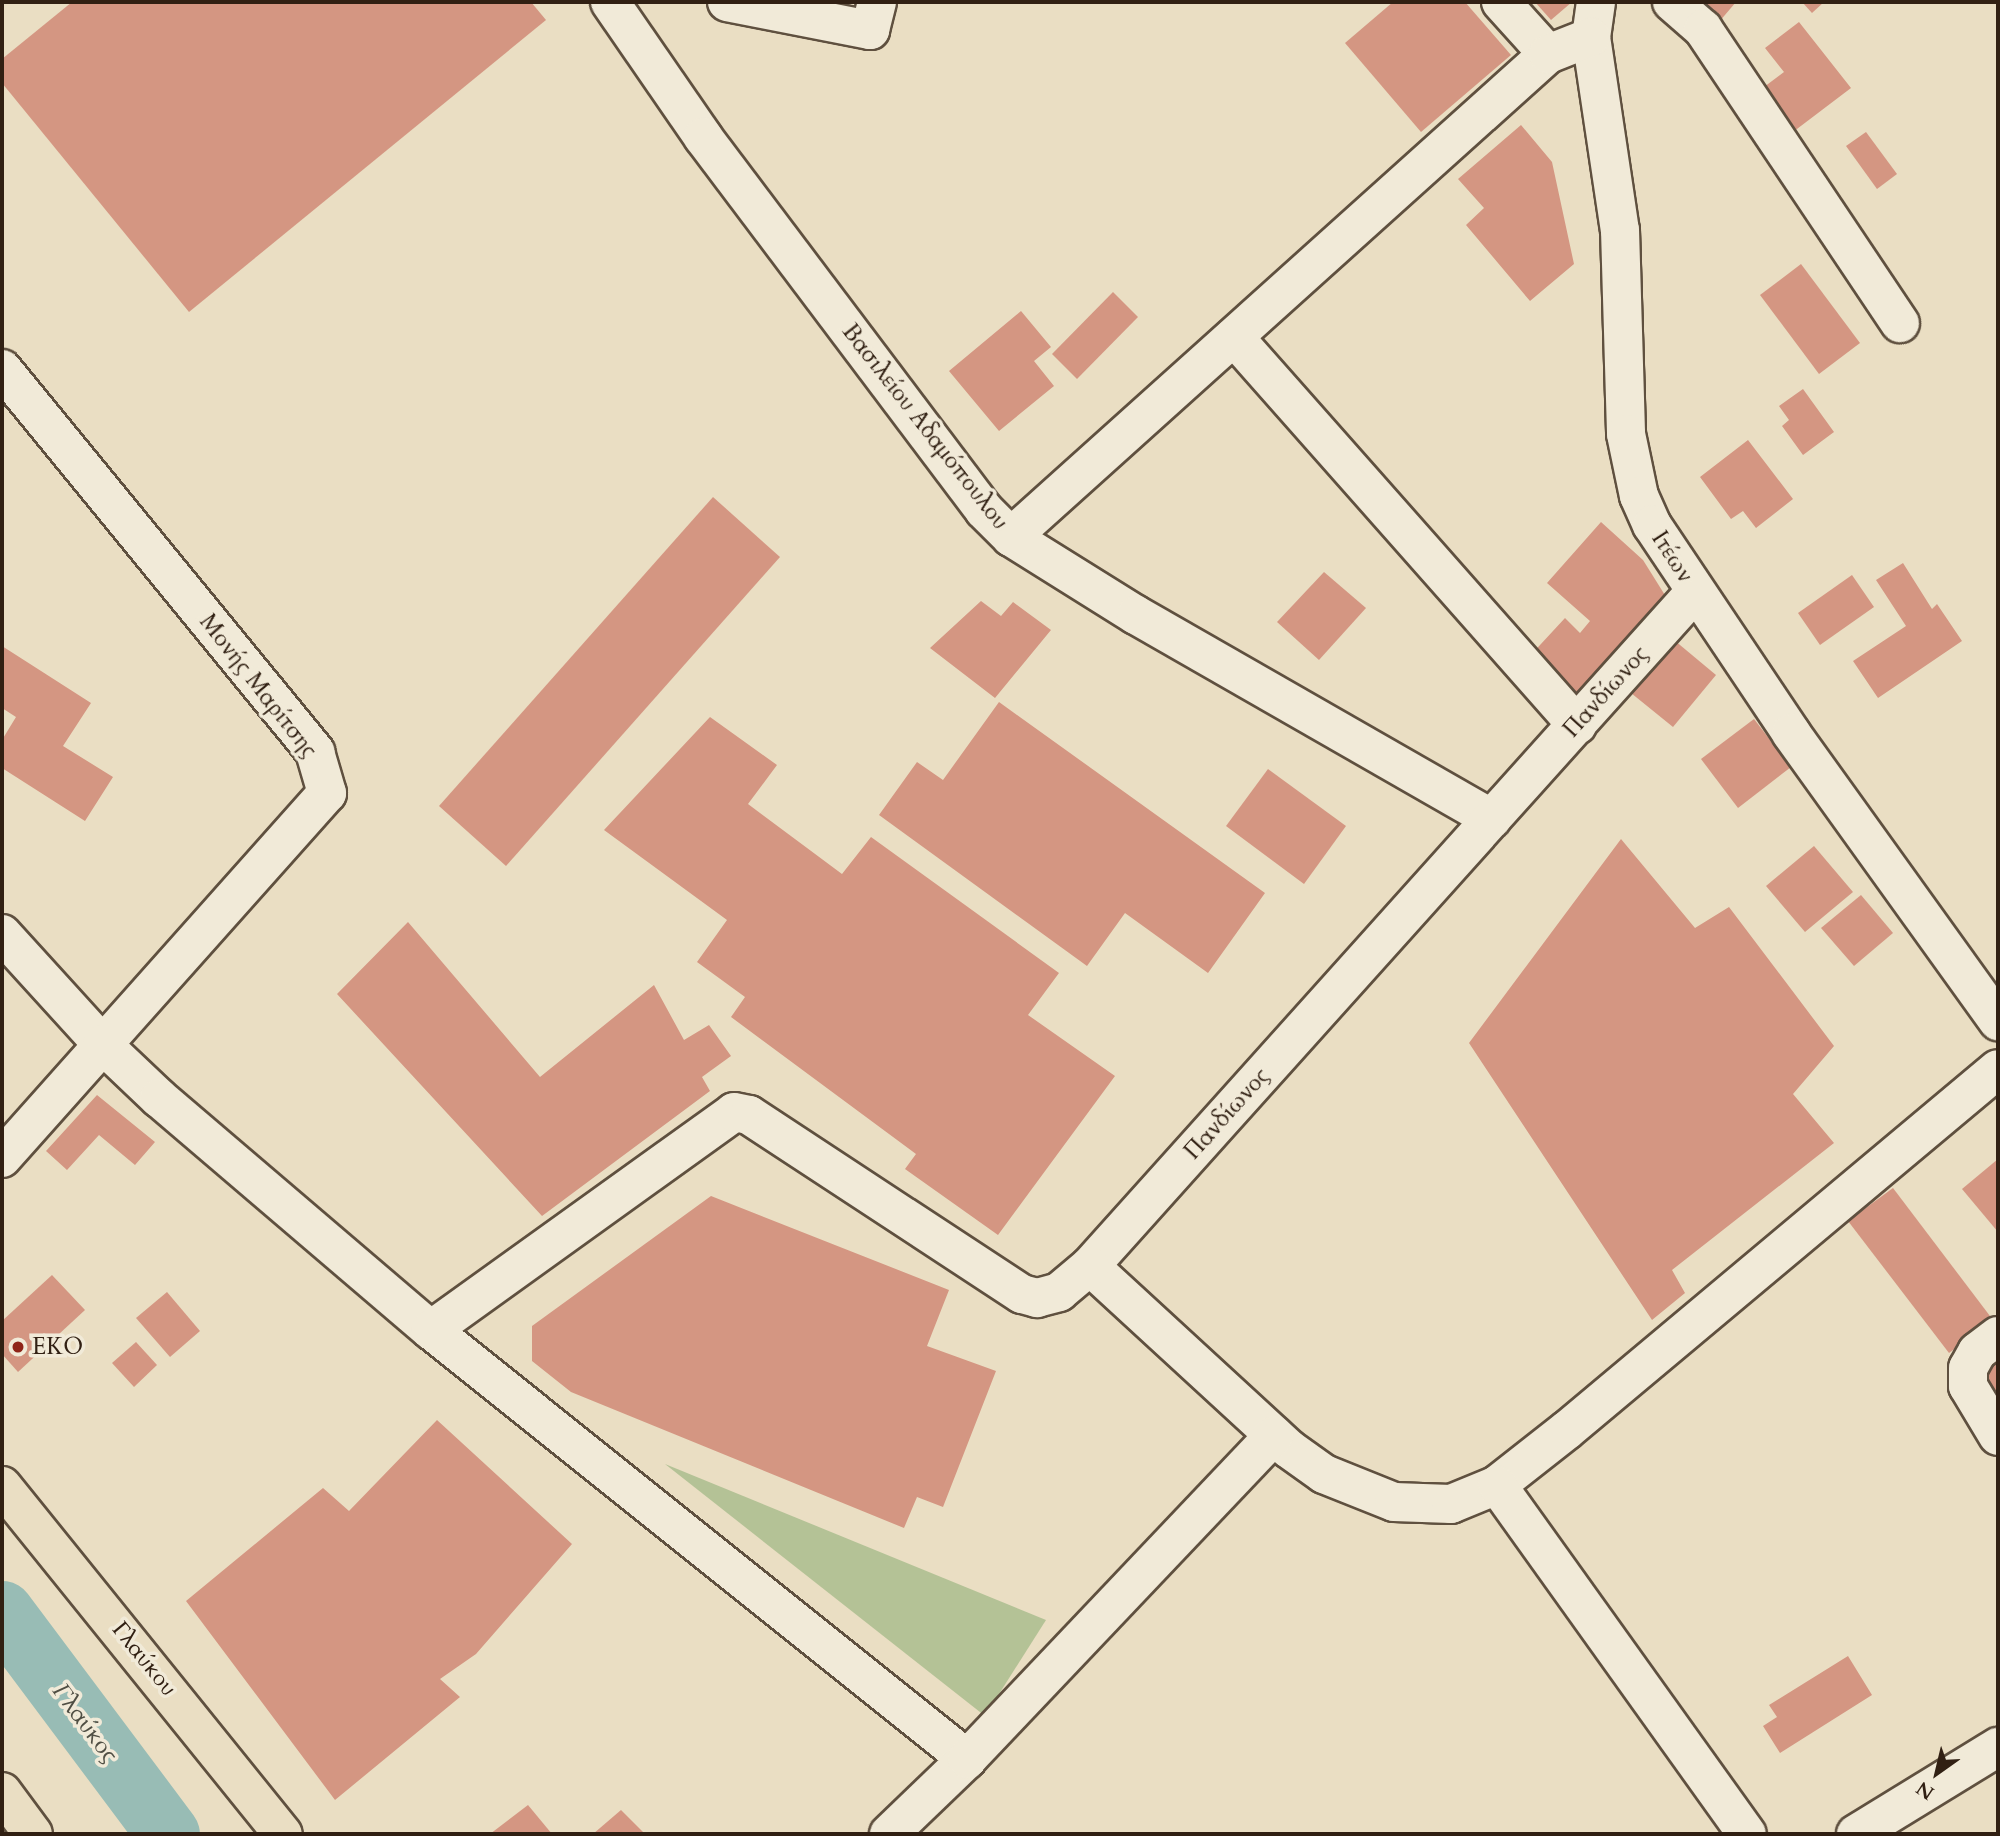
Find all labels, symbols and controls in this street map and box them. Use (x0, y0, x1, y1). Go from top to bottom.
street label: Βασιλείου Αδαμόπουλου (836, 319, 1014, 535)
street label: Ιτέων (1645, 526, 1699, 588)
street label: Μονής Μαρίτσης (193, 609, 323, 763)
street label: Πανδίωνος (1558, 641, 1654, 743)
street label: Πανδίωνος (1179, 1063, 1275, 1165)
place label: EKO (32, 1333, 83, 1361)
marker: EKO (10, 1339, 26, 1355)
street label: Γλαύκου (106, 1616, 182, 1702)
water label: Γλαύκος (46, 1678, 124, 1768)
north arrow (1902, 1738, 1972, 1808)
text: N (1911, 1775, 1939, 1806)

